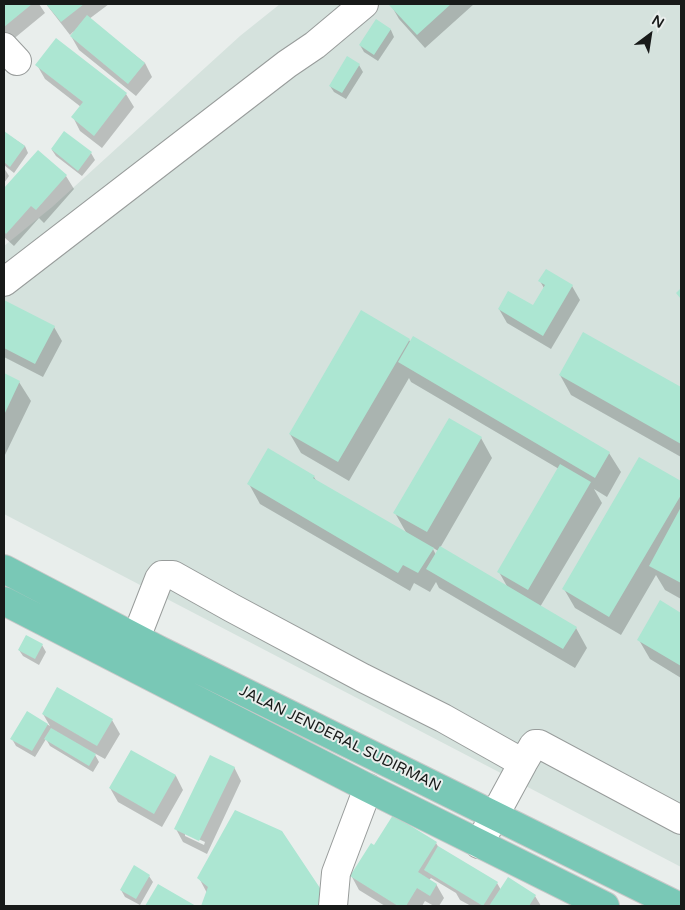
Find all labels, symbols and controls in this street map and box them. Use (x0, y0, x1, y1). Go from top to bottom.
north arrow (625, 10, 675, 60)
text: N (649, 12, 667, 32)
street label: JALAN JENDERAL SUDIRMAN (236, 682, 444, 796)

